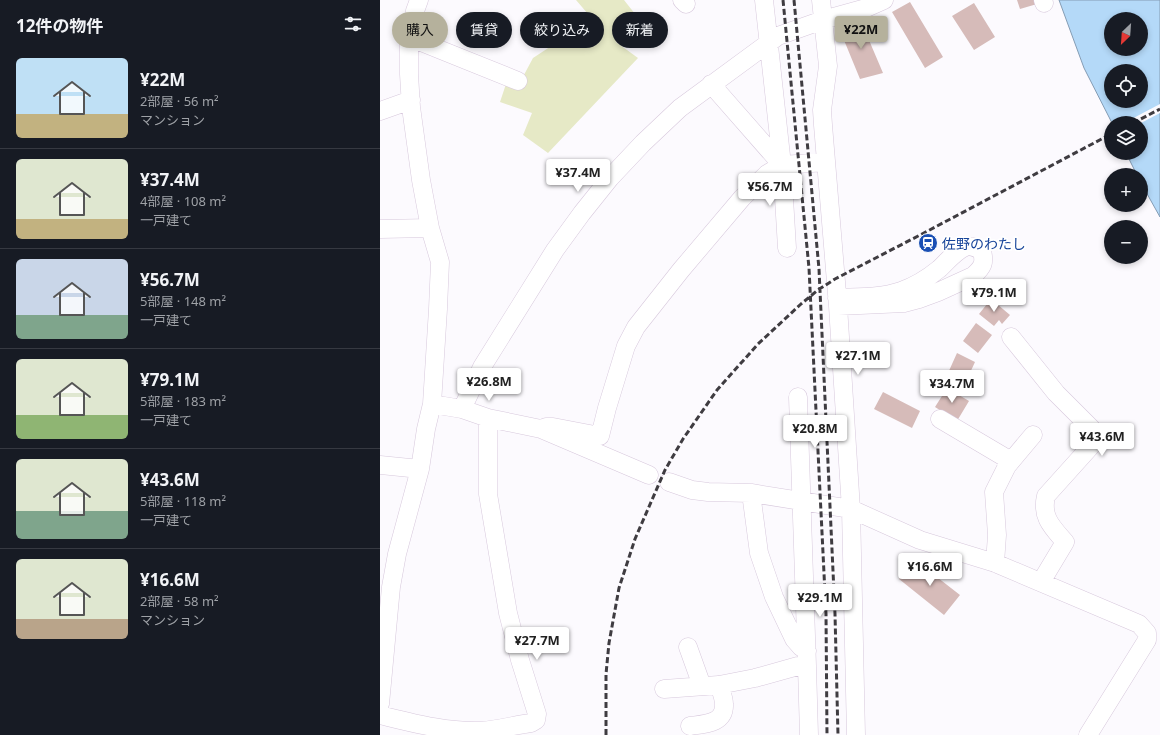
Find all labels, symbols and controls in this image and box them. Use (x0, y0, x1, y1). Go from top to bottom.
chip: 購入 (392, 12, 448, 48)
chip: 賃貸 (456, 12, 512, 48)
chip: 絞り込み (520, 12, 604, 48)
chip: 新着 (612, 12, 668, 48)
north arrow (1104, 12, 1148, 56)
map controls (1104, 12, 1148, 264)
icon: filters (342, 13, 364, 35)
text: 12件の物件 (16, 14, 103, 37)
pin: ¥22M (837, 16, 885, 50)
text: ¥22M (844, 20, 878, 38)
button: locate (1104, 64, 1148, 108)
text: ¥22M (140, 68, 185, 91)
icon: home (48, 74, 96, 122)
text: 2部屋 · 56 m² (140, 92, 219, 110)
text: マンション (140, 111, 205, 129)
button: layers (1104, 116, 1148, 160)
pin: ¥37.4M (545, 159, 611, 193)
text: ¥37.4M (555, 163, 601, 181)
text: ¥37.4M (140, 168, 200, 191)
button: + (1104, 168, 1148, 212)
pin: ¥56.7M (737, 173, 803, 207)
icon: home (48, 175, 96, 223)
text: ¥56.7M (747, 177, 793, 195)
text: 4部屋 · 108 m² (140, 192, 226, 210)
text: 一戸建て (140, 211, 192, 229)
button: − (1104, 220, 1148, 264)
station icon: 佐野のわたし (917, 232, 939, 254)
place label: 佐野のわたし (942, 234, 1026, 253)
text: ¥56.7M (140, 268, 200, 291)
icon: home (48, 275, 96, 323)
pin: ¥79.1M (961, 279, 1027, 313)
text: ¥79.1M (971, 283, 1017, 301)
text: 5部屋 · 148 m² (140, 292, 226, 310)
text: 一戸建て (140, 311, 192, 329)
pin: ¥27.1M (825, 342, 891, 376)
text: ¥27.1M (835, 346, 881, 364)
text: ¥79.1M (140, 368, 200, 391)
pin: ¥26.8M (456, 368, 522, 402)
pin: ¥34.7M (919, 370, 985, 404)
text: ¥26.8M (466, 372, 512, 390)
text: ¥34.7M (929, 374, 975, 392)
icon: home (48, 375, 96, 423)
text: 5部屋 · 183 m² (140, 392, 226, 410)
text: 一戸建て (140, 411, 192, 429)
pin: ¥20.8M (782, 415, 848, 449)
text: ¥20.8M (792, 419, 838, 437)
pin: ¥43.6M (1069, 423, 1135, 457)
text: ¥43.6M (1079, 427, 1125, 445)
text: ¥43.6M (140, 468, 200, 491)
icon: home (48, 475, 96, 523)
text: 5部屋 · 118 m² (140, 492, 226, 510)
text: 一戸建て (140, 511, 192, 529)
pin: ¥16.6M (897, 553, 963, 587)
text: ¥16.6M (907, 557, 953, 575)
text: ¥16.6M (140, 568, 200, 591)
icon: home (48, 575, 96, 623)
pin: ¥29.1M (787, 584, 853, 618)
text: ¥29.1M (797, 588, 843, 606)
text: 2部屋 · 58 m² (140, 592, 219, 610)
text: マンション (140, 611, 205, 629)
pin: ¥27.7M (504, 627, 570, 661)
text: ¥27.7M (514, 631, 560, 649)

